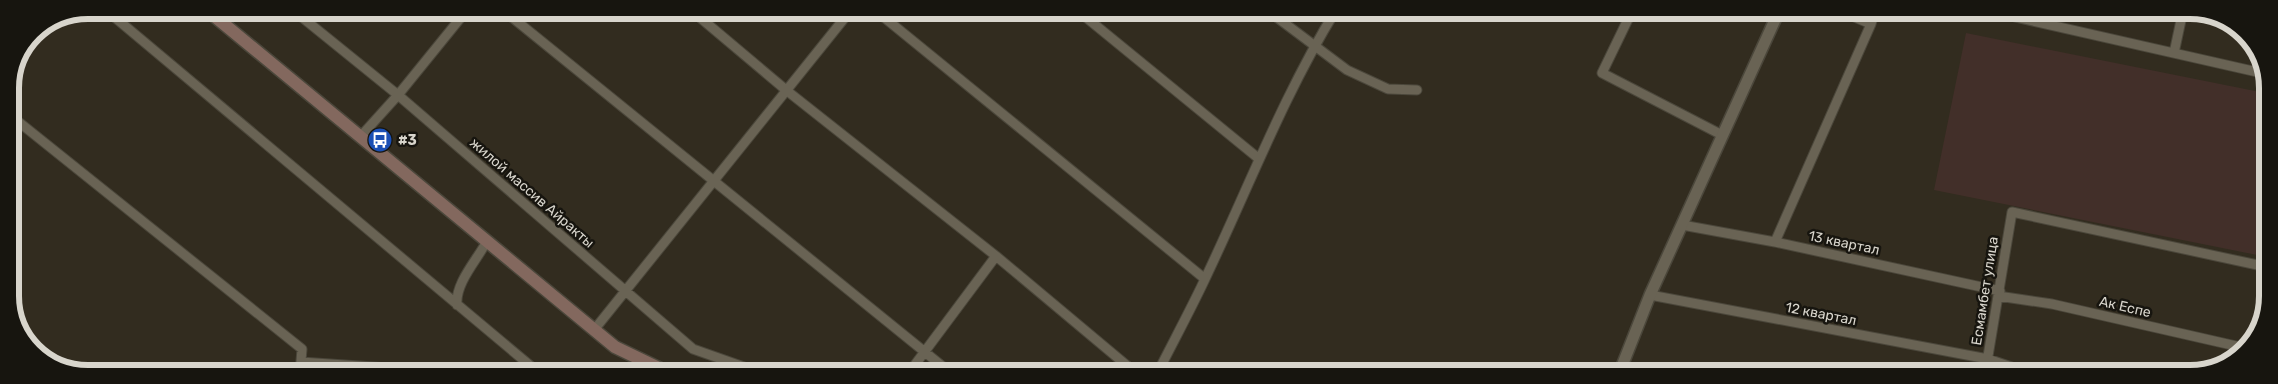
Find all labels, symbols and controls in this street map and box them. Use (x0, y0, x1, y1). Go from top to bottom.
bus stop icon: #3 (367, 127, 393, 153)
place label: #3 (398, 132, 417, 149)
street label: жилой массив Айракты (466, 134, 598, 252)
street label: 13 квартал (1807, 227, 1881, 259)
street label: Есмамбет улица (1968, 235, 2002, 347)
street label: Ак Еспе (2097, 293, 2153, 321)
street label: 12 квартал (1784, 299, 1858, 329)

